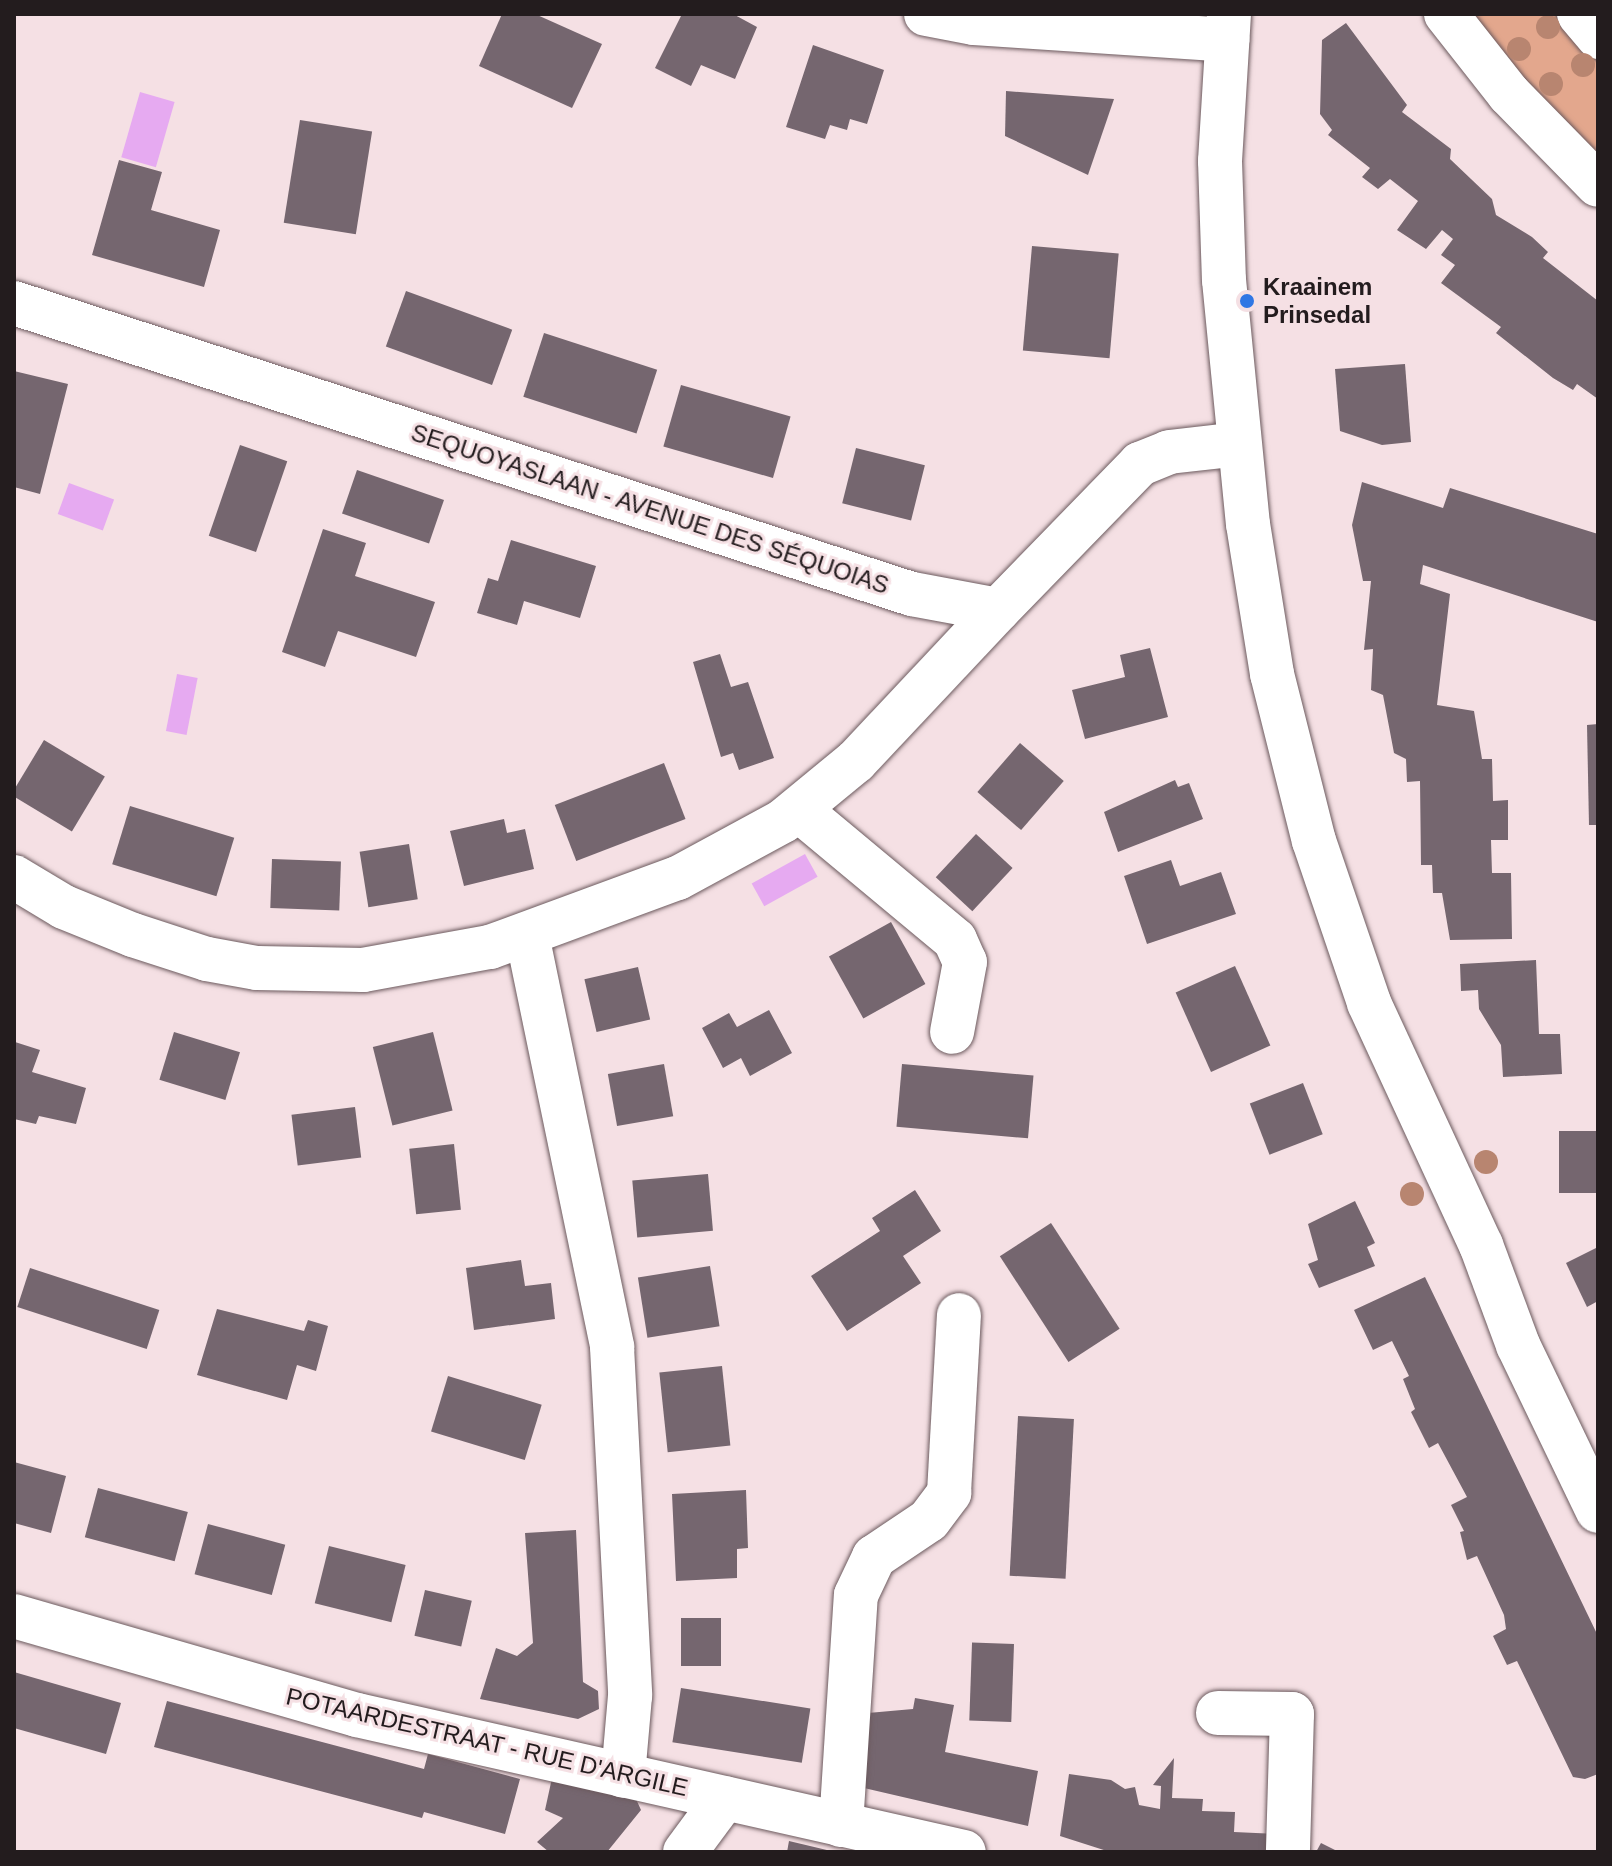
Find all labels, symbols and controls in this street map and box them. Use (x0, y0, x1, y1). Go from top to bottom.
place label: Kraainem Prinsedal (1263, 273, 1372, 329)
marker: Kraainem Prinsedal (1238, 292, 1256, 310)
street label: SEQUOYASLAAN - AVENUE DES SÉQUOIAS (407, 418, 893, 600)
street label: POTAARDESTRAAT - RUE D'ARGILE (283, 1682, 691, 1802)

